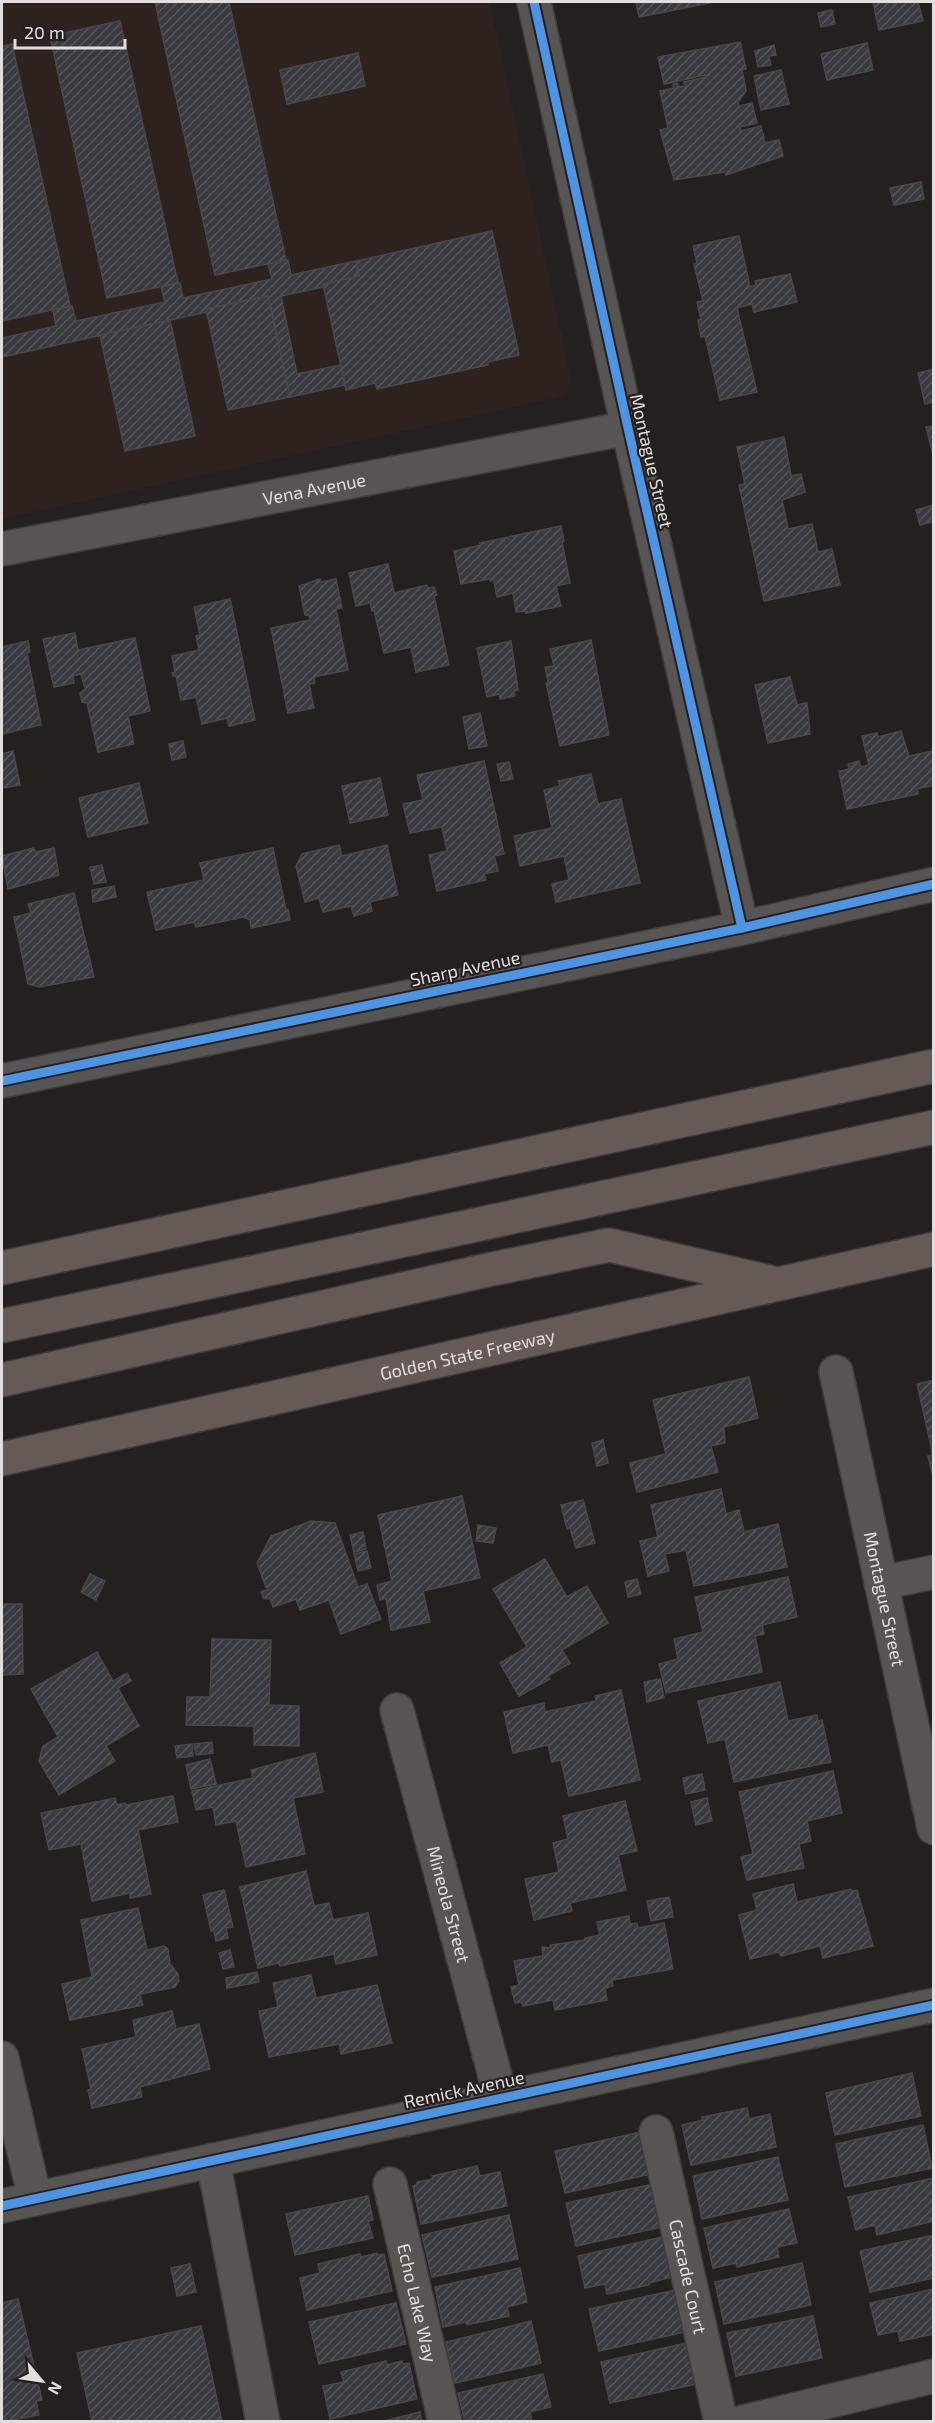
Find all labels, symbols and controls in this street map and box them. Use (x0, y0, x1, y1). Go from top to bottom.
scale bar (15, 12, 124, 50)
text: 20 m (24, 21, 65, 43)
street label: Montague Street (626, 392, 678, 530)
street label: Vena Avenue (261, 468, 367, 509)
street label: Sharp Avenue (408, 946, 522, 990)
street label: Golden State Freeway (378, 1324, 557, 1385)
street label: Montague Street (860, 1529, 910, 1668)
street label: Mineola Street (423, 1843, 475, 1965)
street label: Remick Avenue (402, 2065, 526, 2113)
street label: Cascade Court (665, 2217, 712, 2336)
street label: Echo Lake Way (393, 2241, 442, 2365)
north arrow (12, 2351, 72, 2411)
text: N (44, 2379, 67, 2398)

